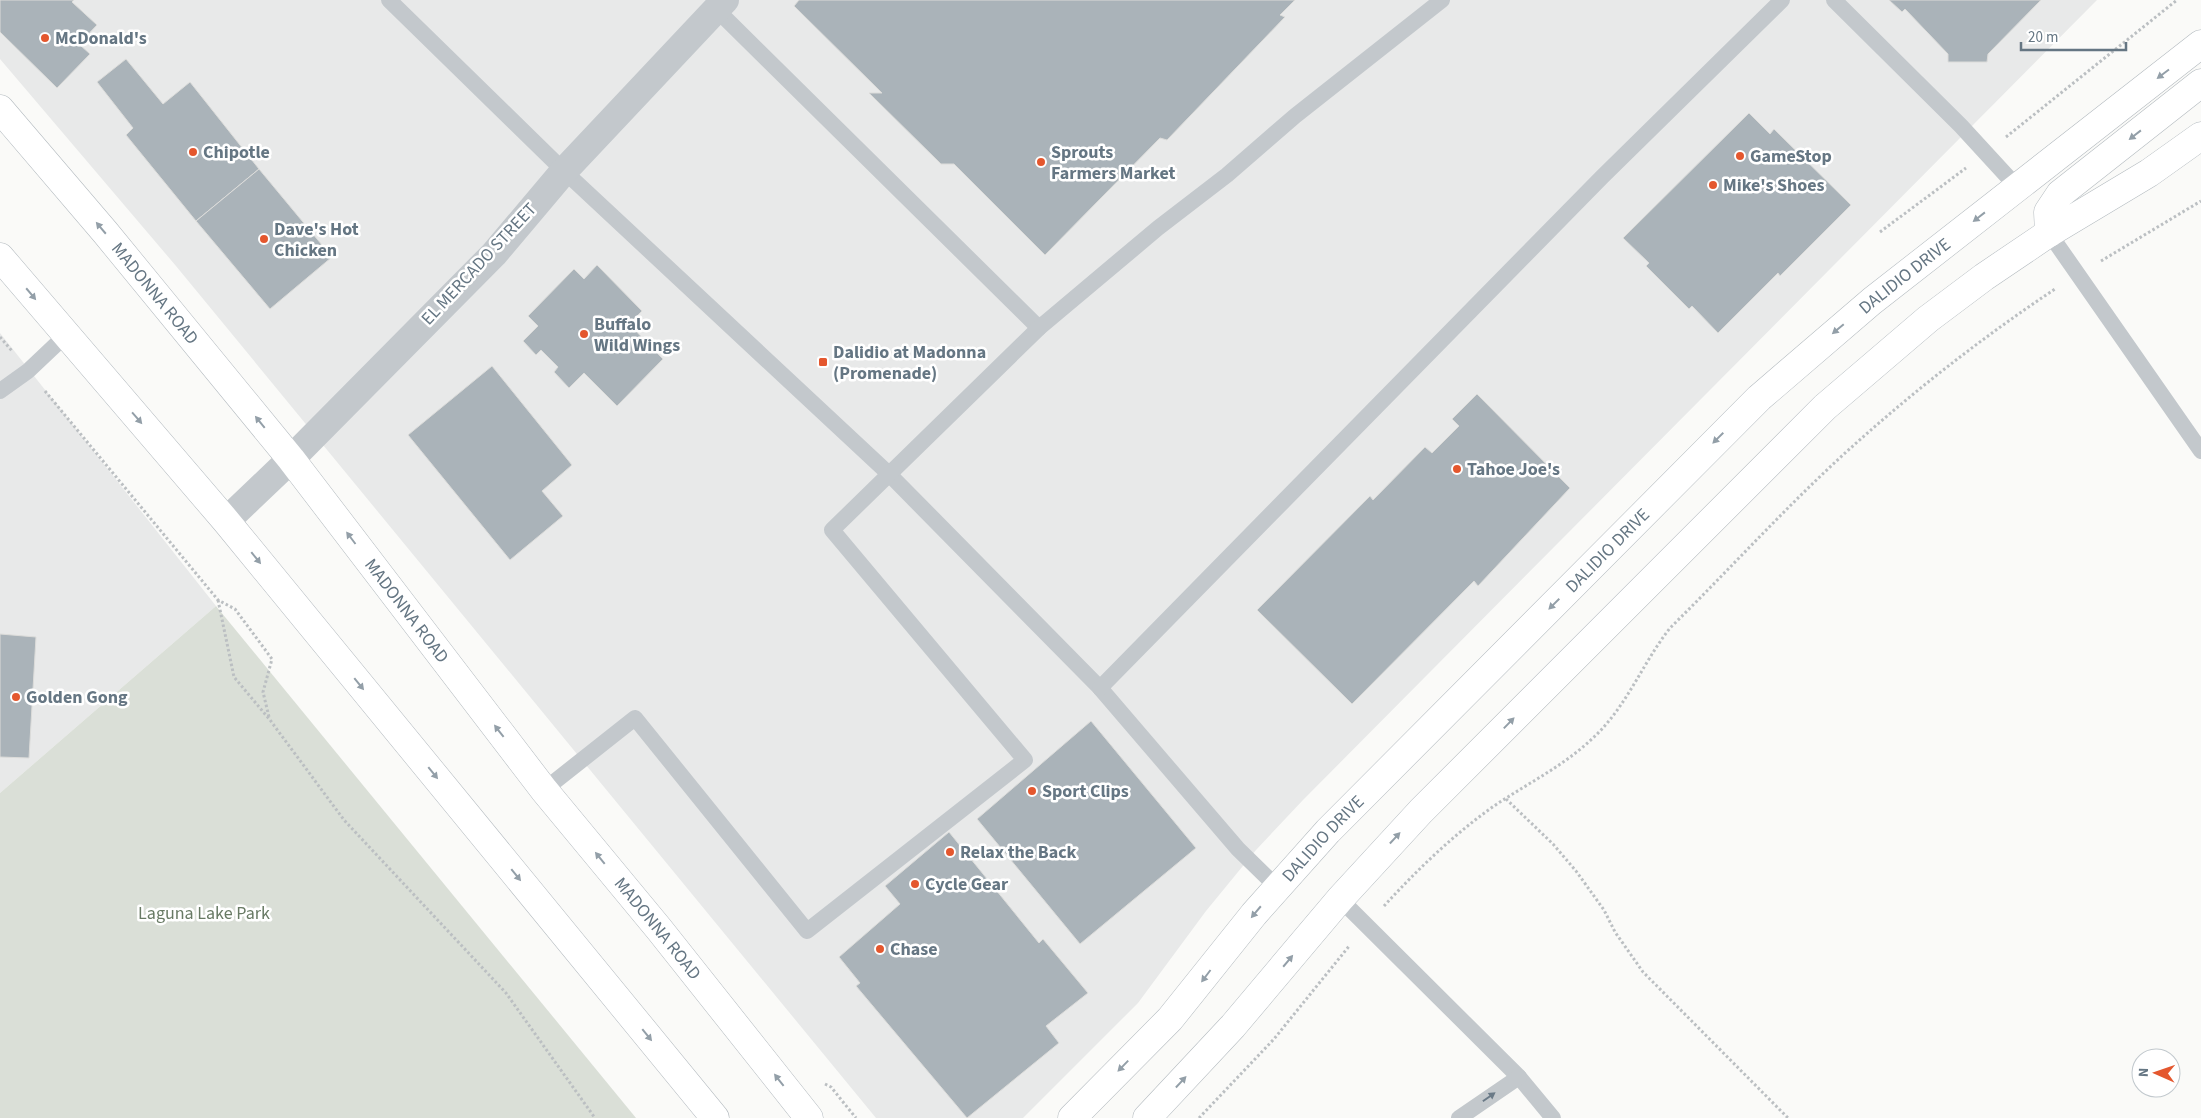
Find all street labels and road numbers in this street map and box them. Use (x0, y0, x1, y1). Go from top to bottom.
street label: EL MERCADO STREET (416, 197, 543, 331)
street label: DALIDIO DRIVE (1853, 232, 1956, 320)
street label: MADONNA ROAD (106, 237, 205, 350)
street label: DALIDIO DRIVE (1560, 502, 1655, 598)
street label: MADONNA ROAD (359, 553, 455, 668)
street label: DALIDIO DRIVE (1276, 789, 1369, 887)
street label: MADONNA ROAD (609, 872, 707, 985)

